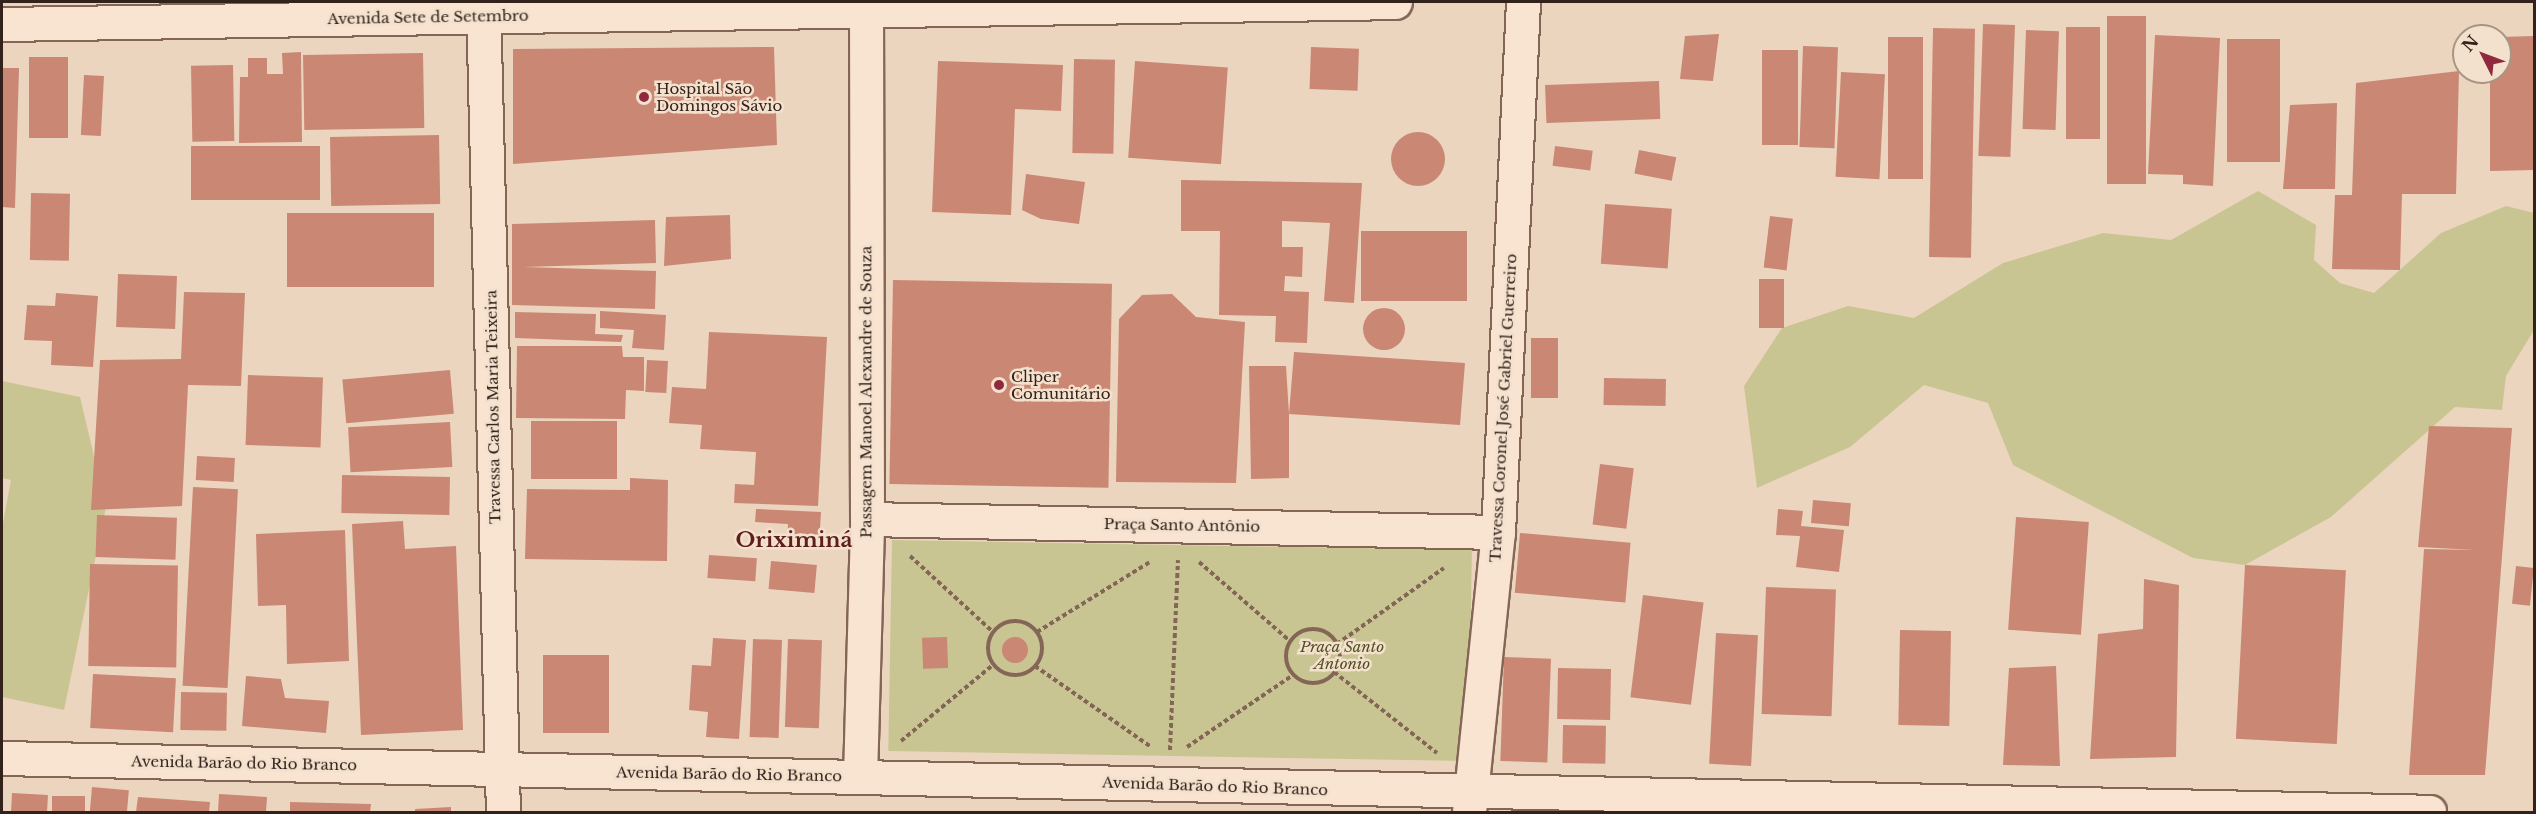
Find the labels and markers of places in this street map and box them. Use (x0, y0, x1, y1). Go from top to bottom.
place label: Hospital São Domingos Sávio (656, 79, 782, 114)
marker: Hospital São Domingos Sávio (637, 90, 651, 104)
place label: Cliper Comunitário (1011, 367, 1110, 402)
marker: Cliper Comunitário (992, 378, 1006, 392)

